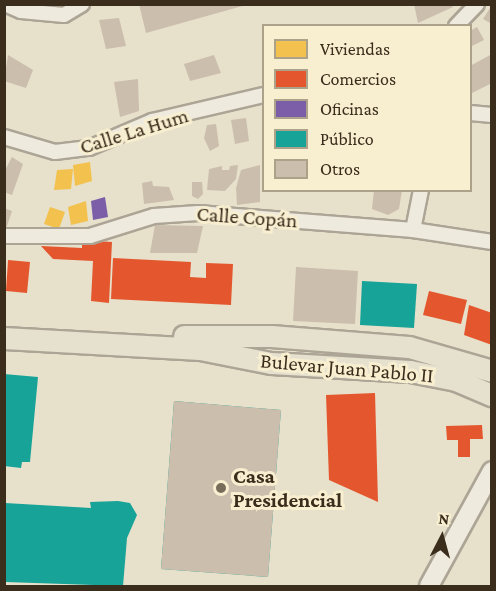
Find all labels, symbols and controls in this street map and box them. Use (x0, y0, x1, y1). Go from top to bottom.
legend (262, 24, 472, 192)
text: Viviendas (320, 39, 390, 59)
text: Comercios (320, 69, 396, 89)
text: Oficinas (320, 99, 379, 119)
street label: Calle La Hum (77, 103, 191, 159)
text: Público (320, 129, 374, 149)
text: Otros (320, 159, 360, 179)
street label: Calle Copán (196, 201, 298, 233)
street label: Bulevar Juan Pablo II (259, 348, 435, 388)
place label: Casa Presidencial (233, 463, 342, 513)
marker: Casa Presidencial (214, 481, 228, 495)
north arrow (412, 507, 472, 567)
text: N (438, 510, 450, 528)

